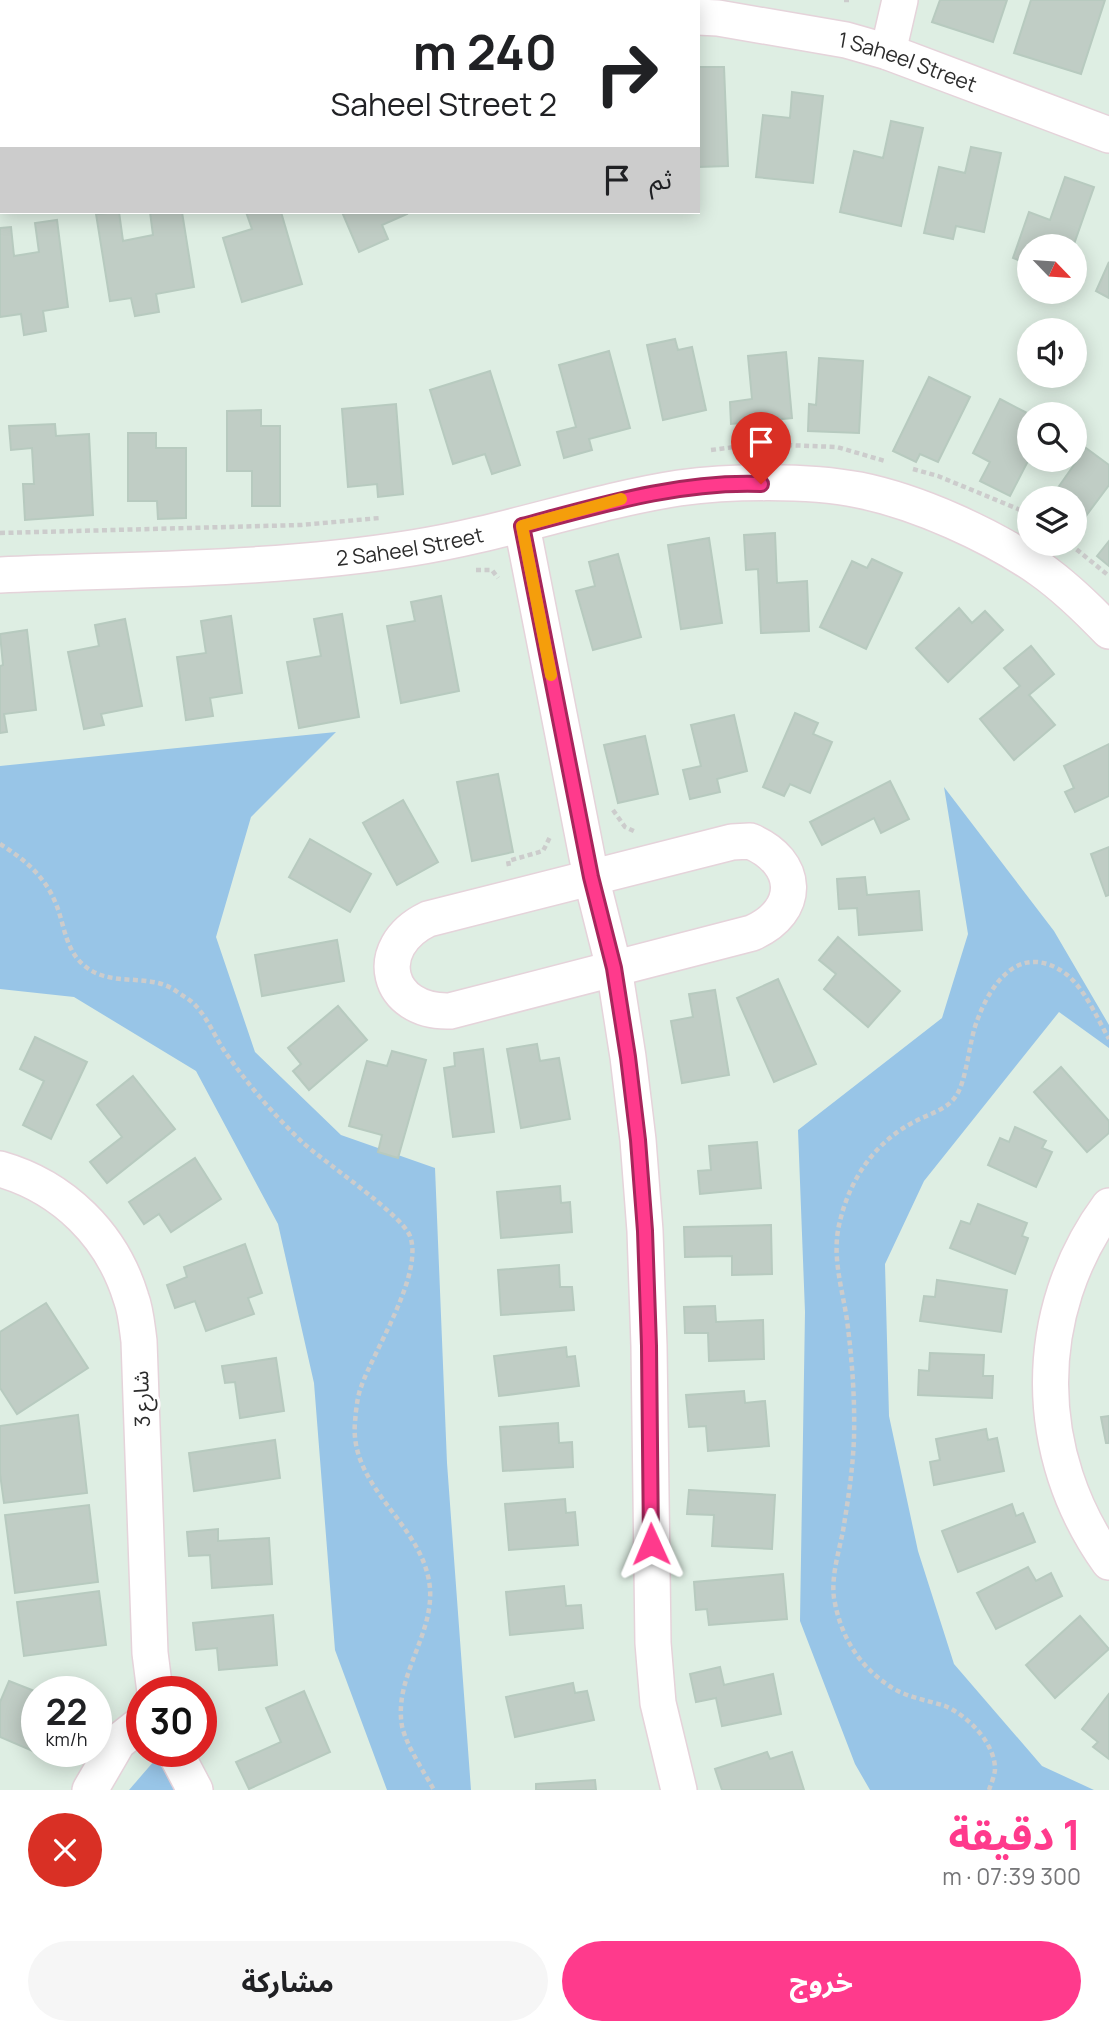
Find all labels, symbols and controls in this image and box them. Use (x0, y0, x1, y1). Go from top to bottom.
text: 240 m (413, 18, 557, 85)
street label: 1 Saheel Street (836, 25, 981, 98)
icon: right (581, 28, 672, 119)
text: 2 Saheel Street (331, 82, 557, 126)
icon: arrive (598, 161, 636, 199)
text: ثم (650, 161, 672, 197)
north arrow (1017, 234, 1087, 304)
map controls (1017, 234, 1087, 556)
button: sound (1017, 318, 1087, 388)
button: search (1017, 402, 1087, 472)
pin (731, 412, 791, 484)
icon: arrive (742, 423, 780, 461)
button: layers (1017, 486, 1087, 556)
street label: 2 Saheel Street (335, 520, 486, 572)
street label: 3 شارع (126, 1370, 158, 1428)
position arrow (614, 1507, 688, 1581)
speed limit sign: 30 (126, 1676, 217, 1767)
text: 22 (46, 1688, 87, 1736)
text: km/h (46, 1727, 87, 1751)
text: 1 دقيقة (949, 1805, 1081, 1863)
button: close (28, 1813, 102, 1887)
text: 300 m · 07:39 (942, 1860, 1081, 1892)
button: مشاركة (28, 1941, 548, 2021)
button: خروج (562, 1941, 1081, 2021)

